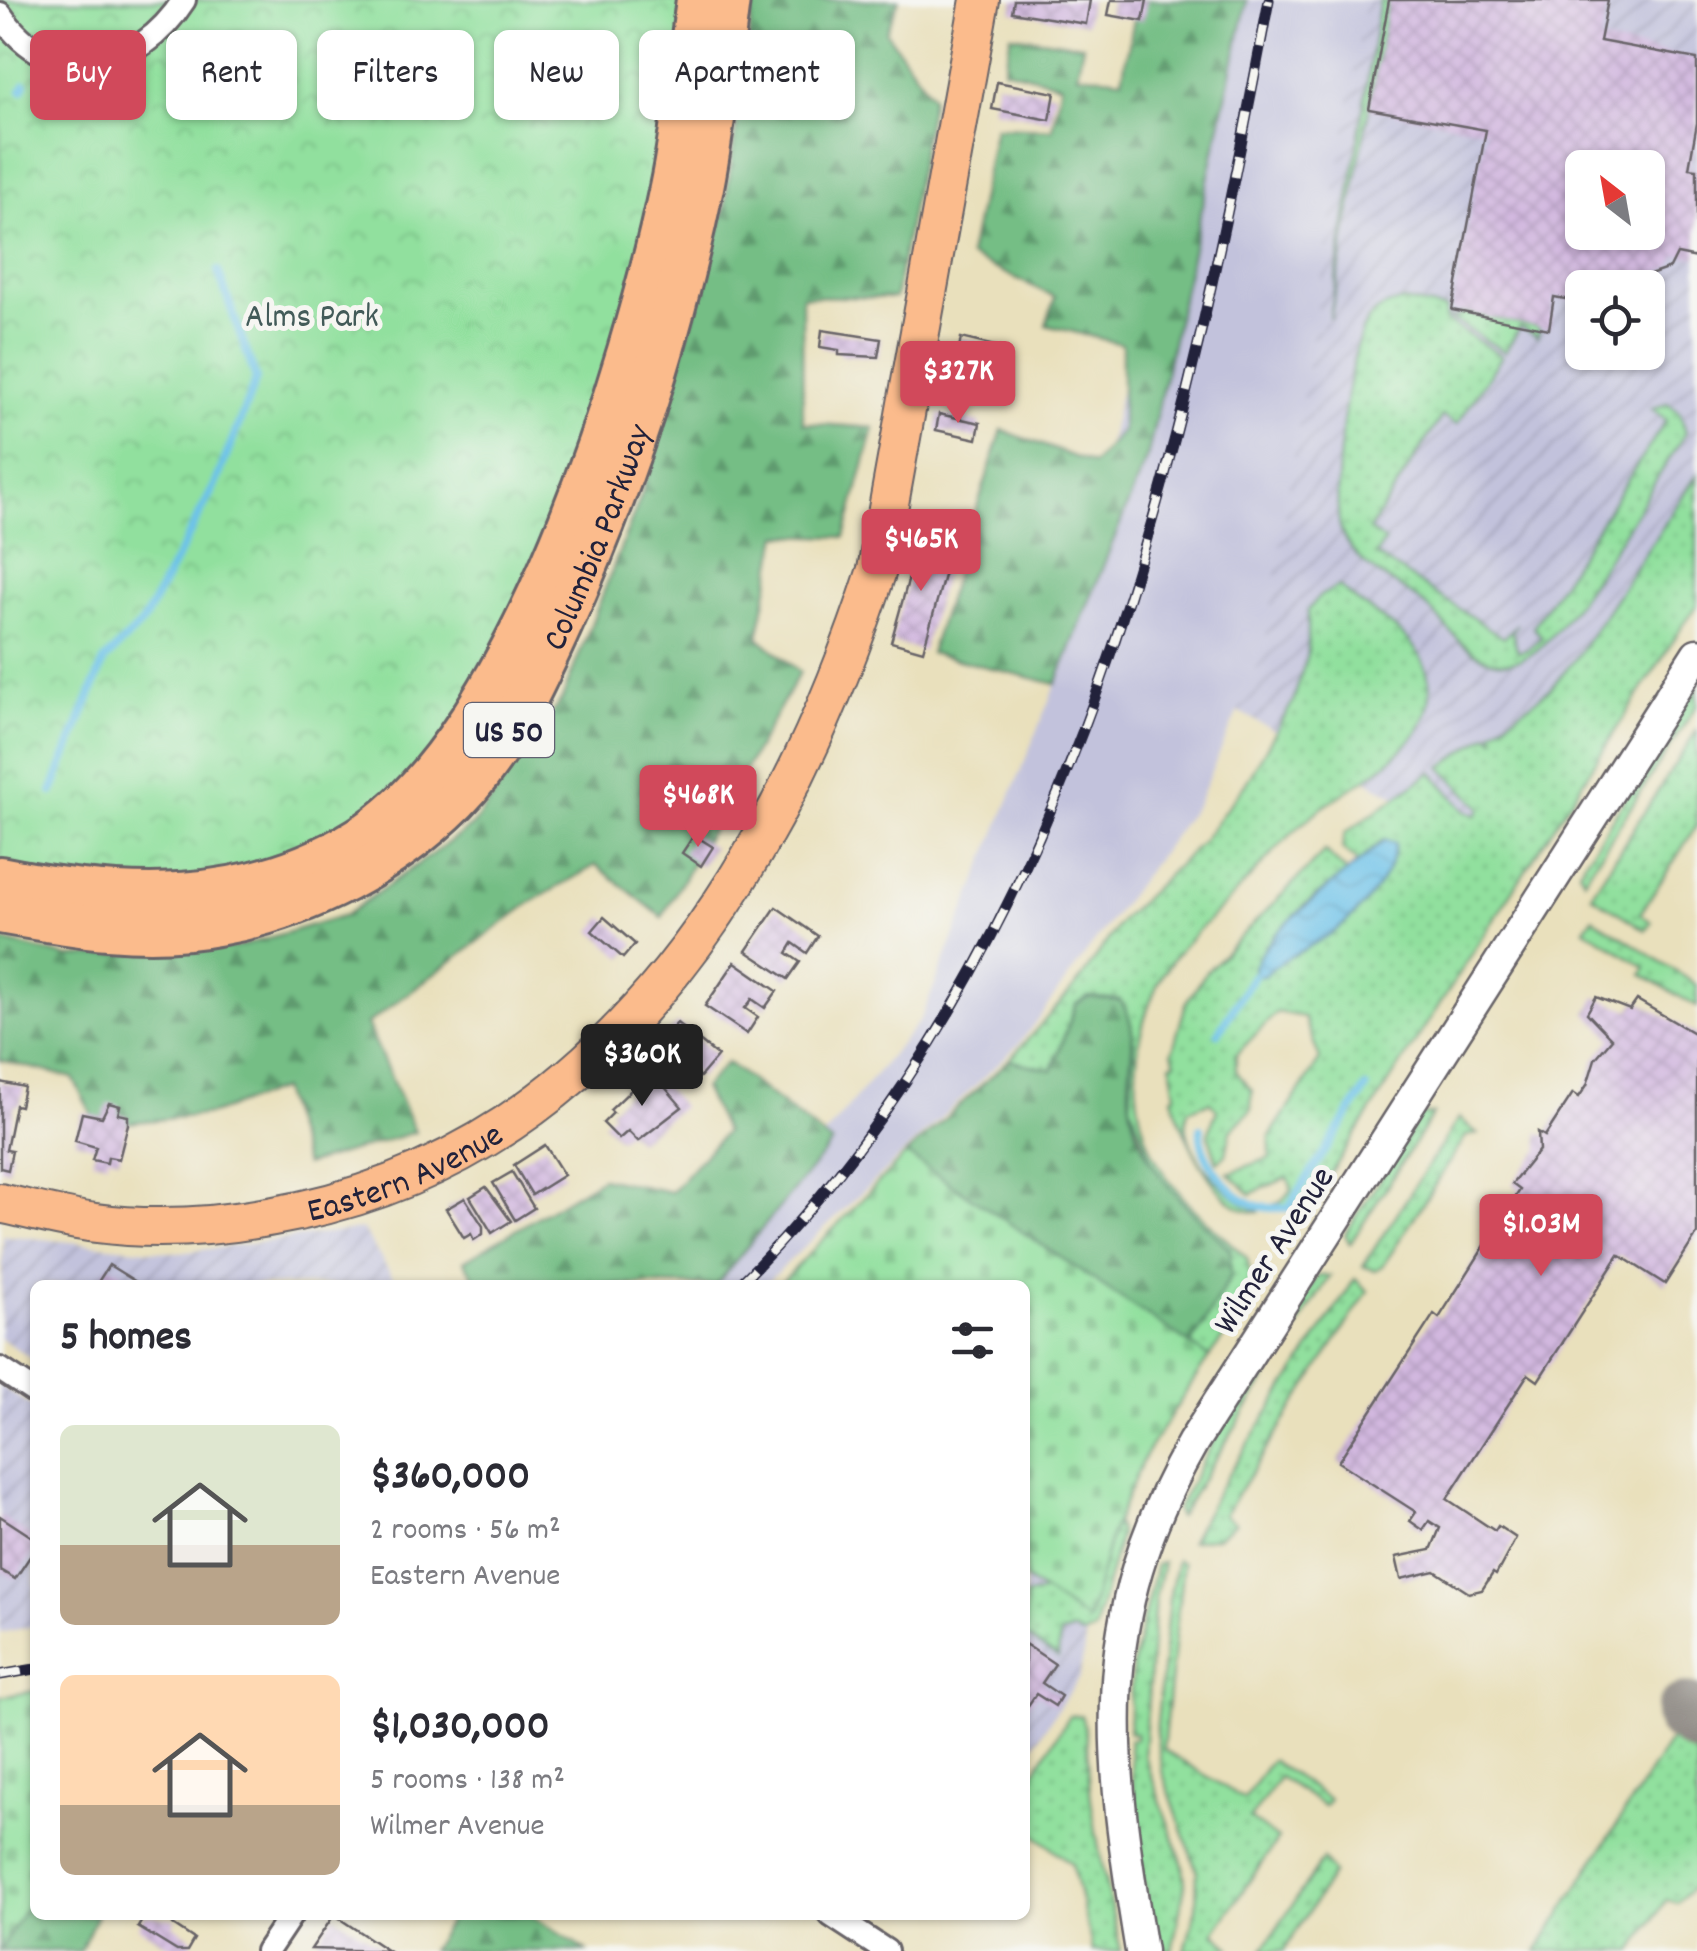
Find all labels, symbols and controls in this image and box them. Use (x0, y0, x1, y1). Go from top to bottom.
chip: Buy (30, 30, 146, 120)
chip: Rent (166, 30, 297, 120)
chip: Filters (317, 30, 474, 120)
chip: New (494, 30, 619, 120)
chip: Apartment (639, 30, 855, 120)
north arrow (1565, 150, 1665, 250)
map controls (1565, 150, 1665, 370)
button: locate (1565, 270, 1665, 370)
park label: Alms Park (245, 294, 379, 344)
pin: $327K (888, 341, 1028, 426)
text: $327K (922, 350, 994, 396)
street label: Columbia Parkway (532, 418, 667, 660)
pin: $465K (851, 509, 991, 594)
text: $465K (884, 518, 958, 564)
road number: US 50 (464, 703, 554, 757)
pin: $468K (628, 765, 768, 850)
text: $468K (662, 774, 734, 820)
pin: $360K (572, 1024, 712, 1109)
text: $360K (603, 1033, 681, 1079)
street label: Eastern Avenue (303, 1113, 514, 1238)
street label: Wilmer Avenue (1203, 1158, 1349, 1345)
pin: $1.03M (1460, 1194, 1622, 1279)
text: $1.03M (1502, 1203, 1580, 1249)
text: 5 homes (60, 1310, 192, 1370)
icon: filters (945, 1313, 1000, 1368)
text: $360,000 (370, 1449, 530, 1509)
icon: home (140, 1465, 260, 1585)
text: 2 rooms · 56 m² (370, 1509, 561, 1555)
text: Eastern Avenue (370, 1555, 560, 1601)
text: $1,030,000 (370, 1699, 550, 1759)
icon: home (140, 1715, 260, 1835)
text: 5 rooms · 138 m² (370, 1759, 565, 1805)
text: Wilmer Avenue (370, 1805, 545, 1851)

